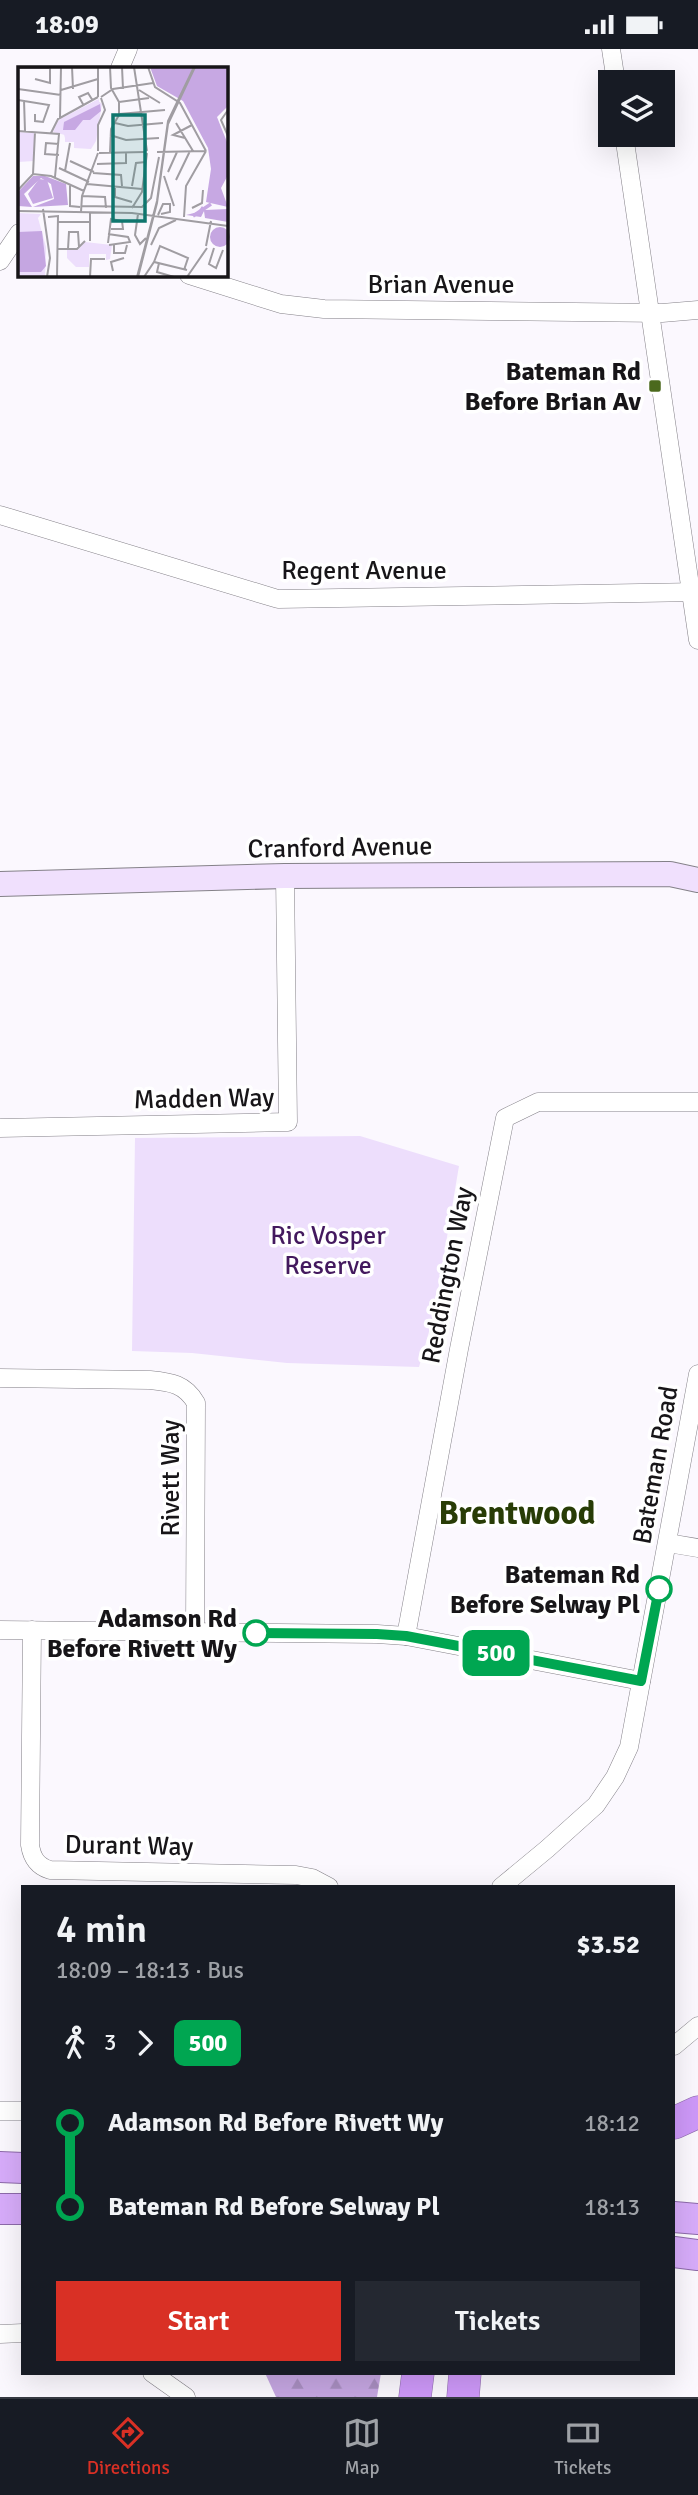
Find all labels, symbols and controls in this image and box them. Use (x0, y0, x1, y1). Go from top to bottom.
text: 18:09 (35, 9, 99, 41)
inset map (18, 67, 228, 277)
map controls (598, 70, 675, 147)
button: layers (598, 70, 675, 147)
street label: Brian Avenue (368, 269, 514, 301)
place label: Bateman Rd Before Brian Av (464, 356, 642, 418)
marker: Bateman Rd Before Brian Av (647, 378, 663, 394)
street label: Regent Avenue (281, 555, 447, 587)
street label: Cranford Avenue (247, 830, 433, 866)
street label: Madden Way (133, 1082, 275, 1116)
street label: Reddington Way (415, 1184, 481, 1366)
park label: Ric Vosper Reserve (270, 1220, 386, 1282)
street label: Bateman Road (626, 1384, 686, 1547)
street label: Rivett Way (155, 1420, 187, 1536)
district label: Brentwood (438, 1493, 596, 1534)
place label: Bateman Rd Before Selway Pl (450, 1559, 640, 1621)
marker: Bateman Rd Before Selway Pl (646, 1576, 672, 1602)
place label: Adamson Rd Before Rivett Wy (47, 1603, 237, 1665)
marker: Adamson Rd Before Rivett Wy (243, 1620, 269, 1646)
line badge: 500 (456, 1630, 536, 1676)
text: 500 (477, 1638, 515, 1668)
street label: Durant Way (64, 1829, 194, 1863)
text: 4 min (56, 1906, 147, 1953)
text: $3.52 (576, 1929, 640, 1961)
text: 18:09 – 18:13 · Bus (56, 1956, 244, 1985)
icon: walk (56, 2024, 94, 2062)
icon: forward (126, 2024, 164, 2062)
text: 3 (104, 2028, 116, 2057)
text: 500 (188, 2028, 227, 2058)
text: Adamson Rd Before Rivett Wy (108, 2107, 443, 2139)
text: 18:12 (584, 2109, 640, 2138)
text: Bateman Rd Before Selway Pl (108, 2191, 440, 2223)
text: 18:13 (584, 2193, 640, 2222)
button: Start (56, 2281, 341, 2361)
button: Tickets (355, 2281, 640, 2361)
tab: Directions (87, 2414, 170, 2480)
tab: Map (343, 2414, 381, 2480)
tab: Tickets (554, 2414, 611, 2480)

